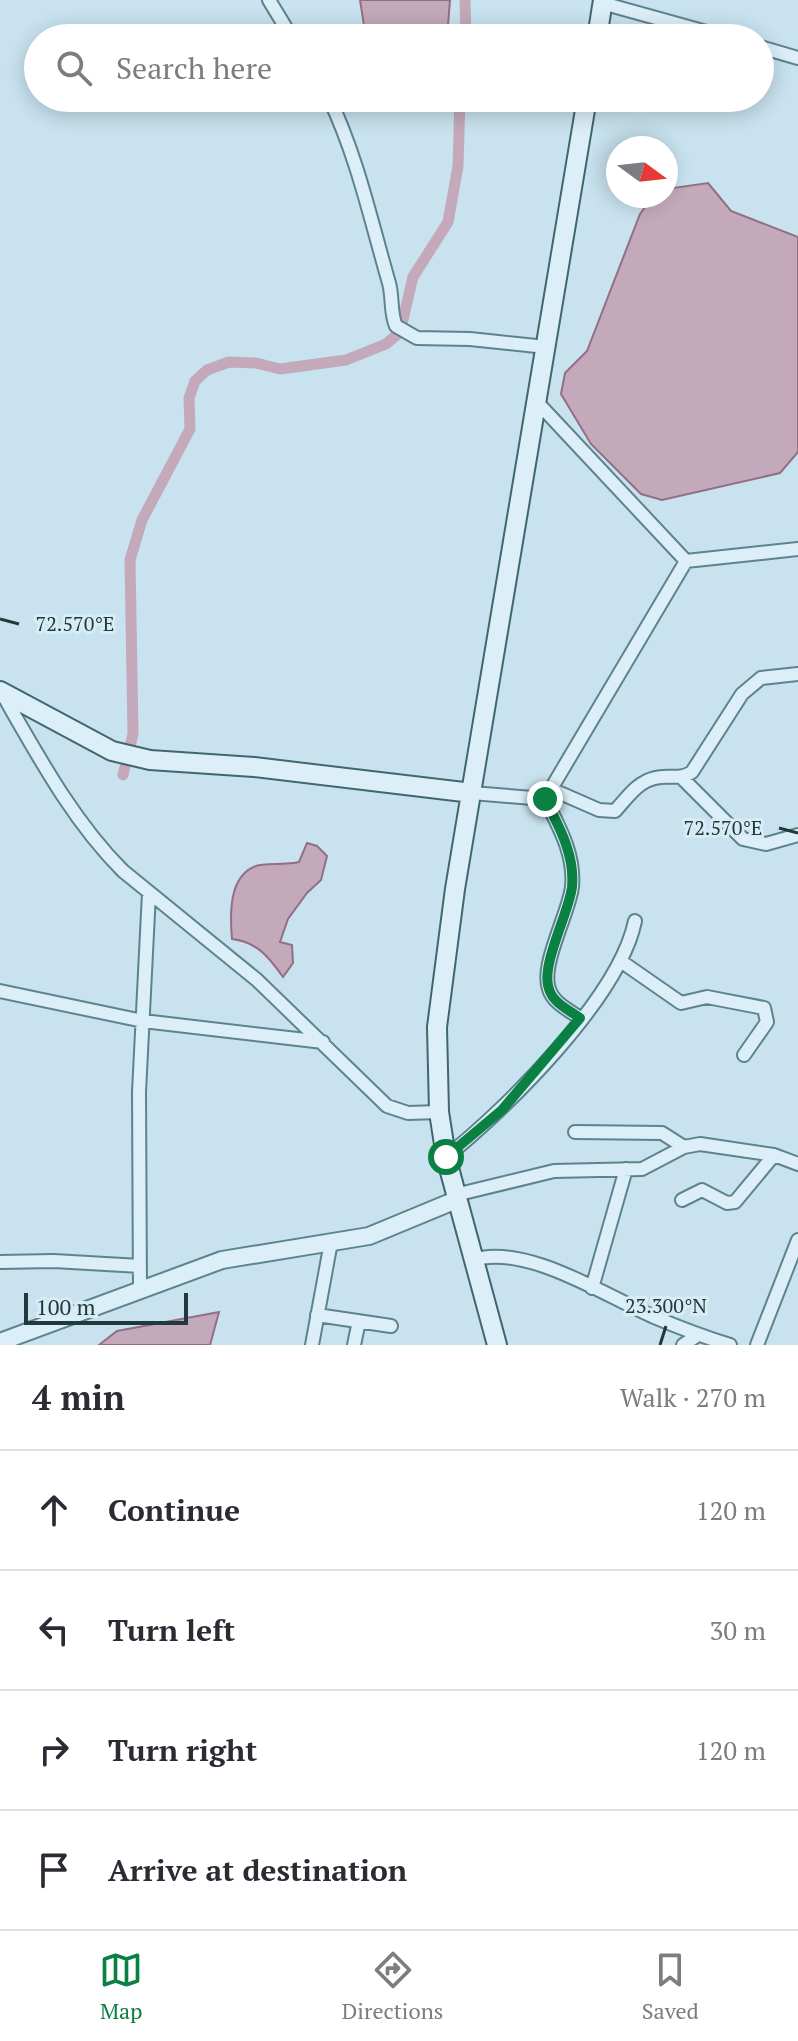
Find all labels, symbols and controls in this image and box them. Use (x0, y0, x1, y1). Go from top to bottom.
search box (24, 24, 774, 112)
icon: search (52, 46, 96, 90)
text: Search here (116, 48, 272, 88)
north arrow (606, 136, 678, 208)
text: 72.570°E (36, 610, 115, 637)
route end (527, 781, 563, 817)
text: 72.570°E (684, 814, 763, 841)
route start (428, 1139, 464, 1175)
scale bar (24, 1289, 188, 1325)
text: 100 m (36, 1292, 96, 1321)
text: 23.300°N (625, 1292, 707, 1319)
text: 4 min (32, 1375, 125, 1420)
text: Walk · 270 m (620, 1380, 766, 1414)
icon: ahead (32, 1488, 76, 1532)
text: Continue (108, 1490, 240, 1530)
text: 120 m (696, 1493, 766, 1527)
icon: left (32, 1608, 76, 1652)
text: Turn left (108, 1610, 235, 1650)
text: 30 m (710, 1613, 766, 1647)
icon: right (32, 1728, 76, 1772)
text: Turn right (108, 1730, 257, 1770)
text: 120 m (696, 1733, 766, 1767)
icon: arrive (32, 1848, 76, 1892)
text: Arrive at destination (108, 1850, 407, 1890)
tab: Map (99, 1948, 143, 2025)
tab: Directions (342, 1948, 443, 2025)
tab: Saved (642, 1948, 699, 2025)

